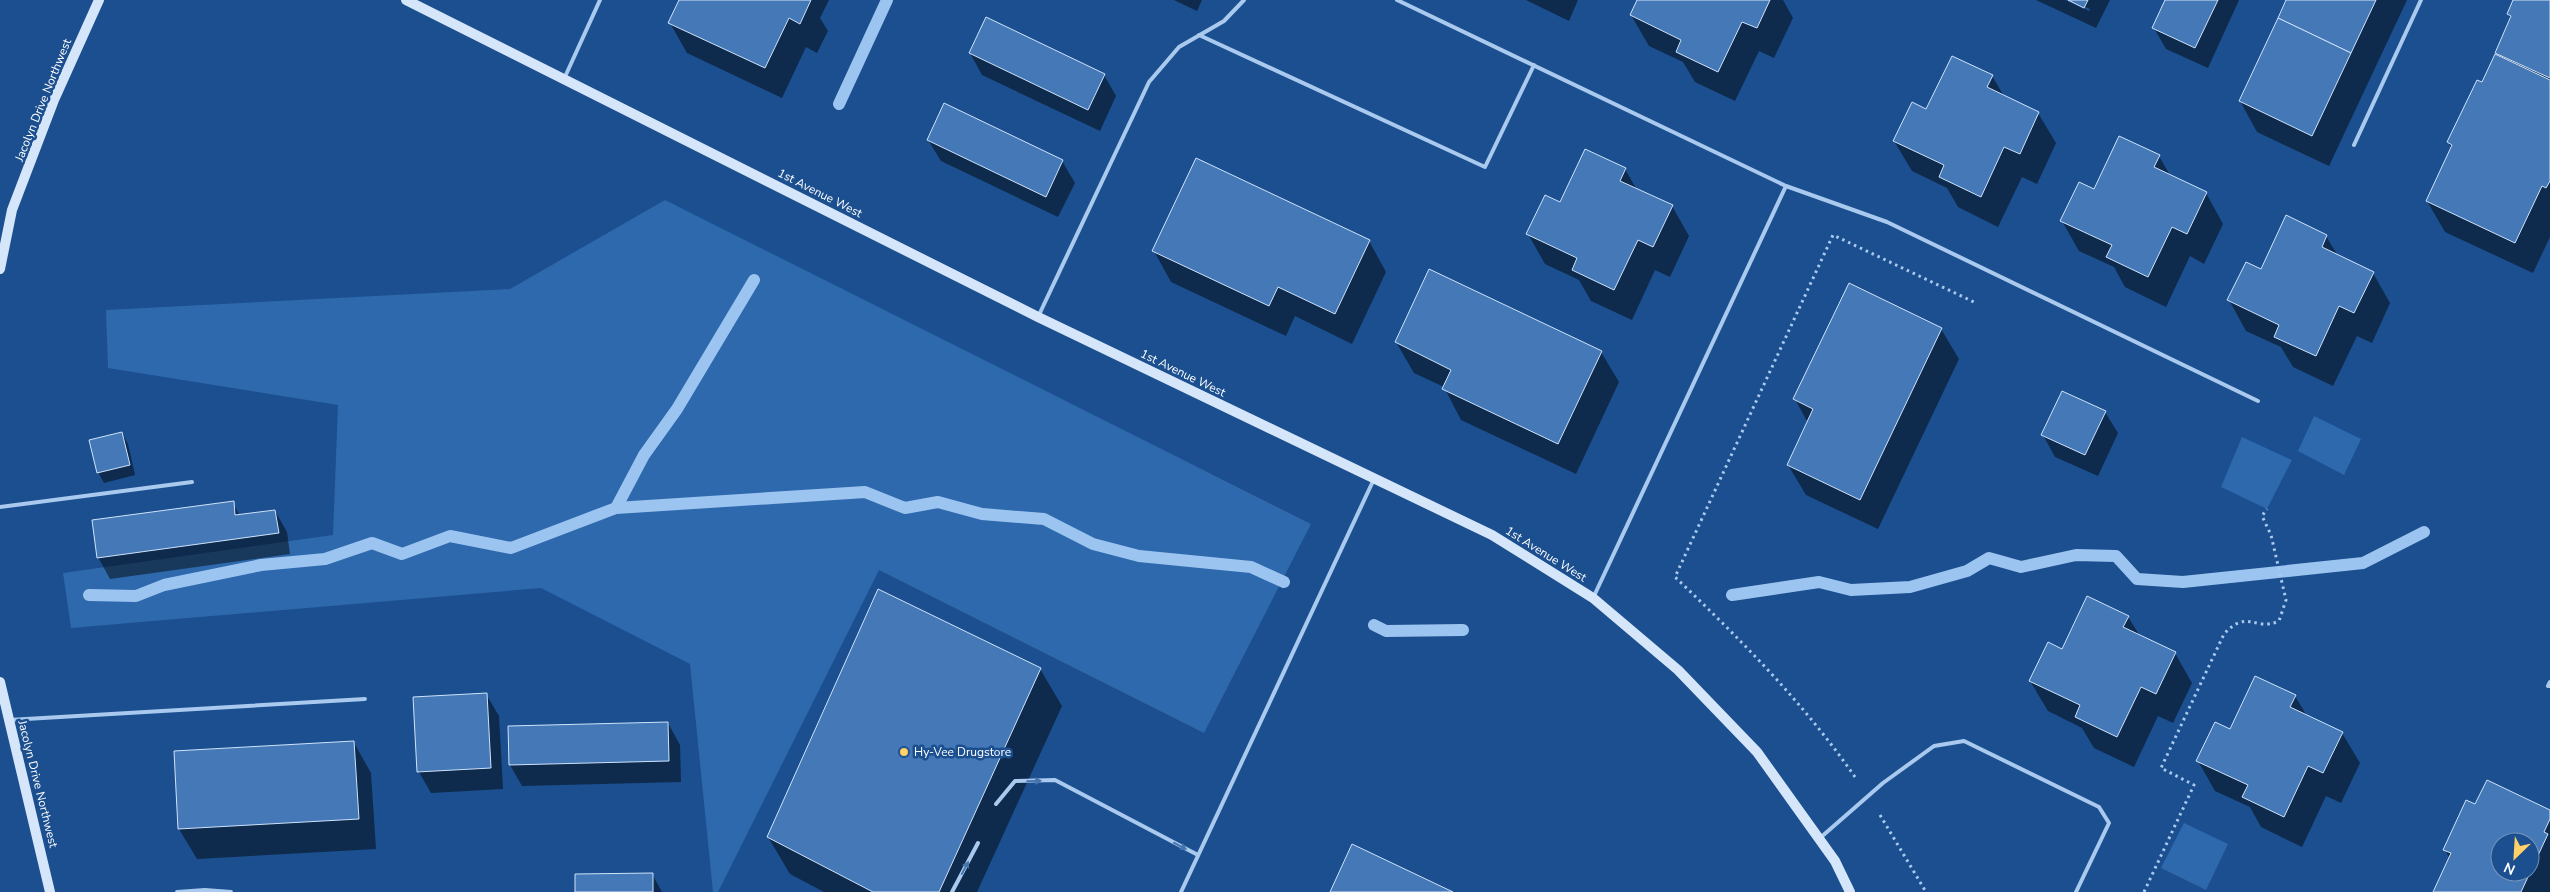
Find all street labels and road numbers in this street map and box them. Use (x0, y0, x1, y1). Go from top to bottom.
street label: Jacolyn Drive Northwest (11, 36, 75, 165)
street label: 1st Avenue West (775, 165, 866, 222)
street label: 1st Avenue West (1138, 345, 1229, 401)
street label: 1st Avenue West (1502, 523, 1590, 586)
street label: Jacolyn Drive Northwest (14, 718, 62, 850)

